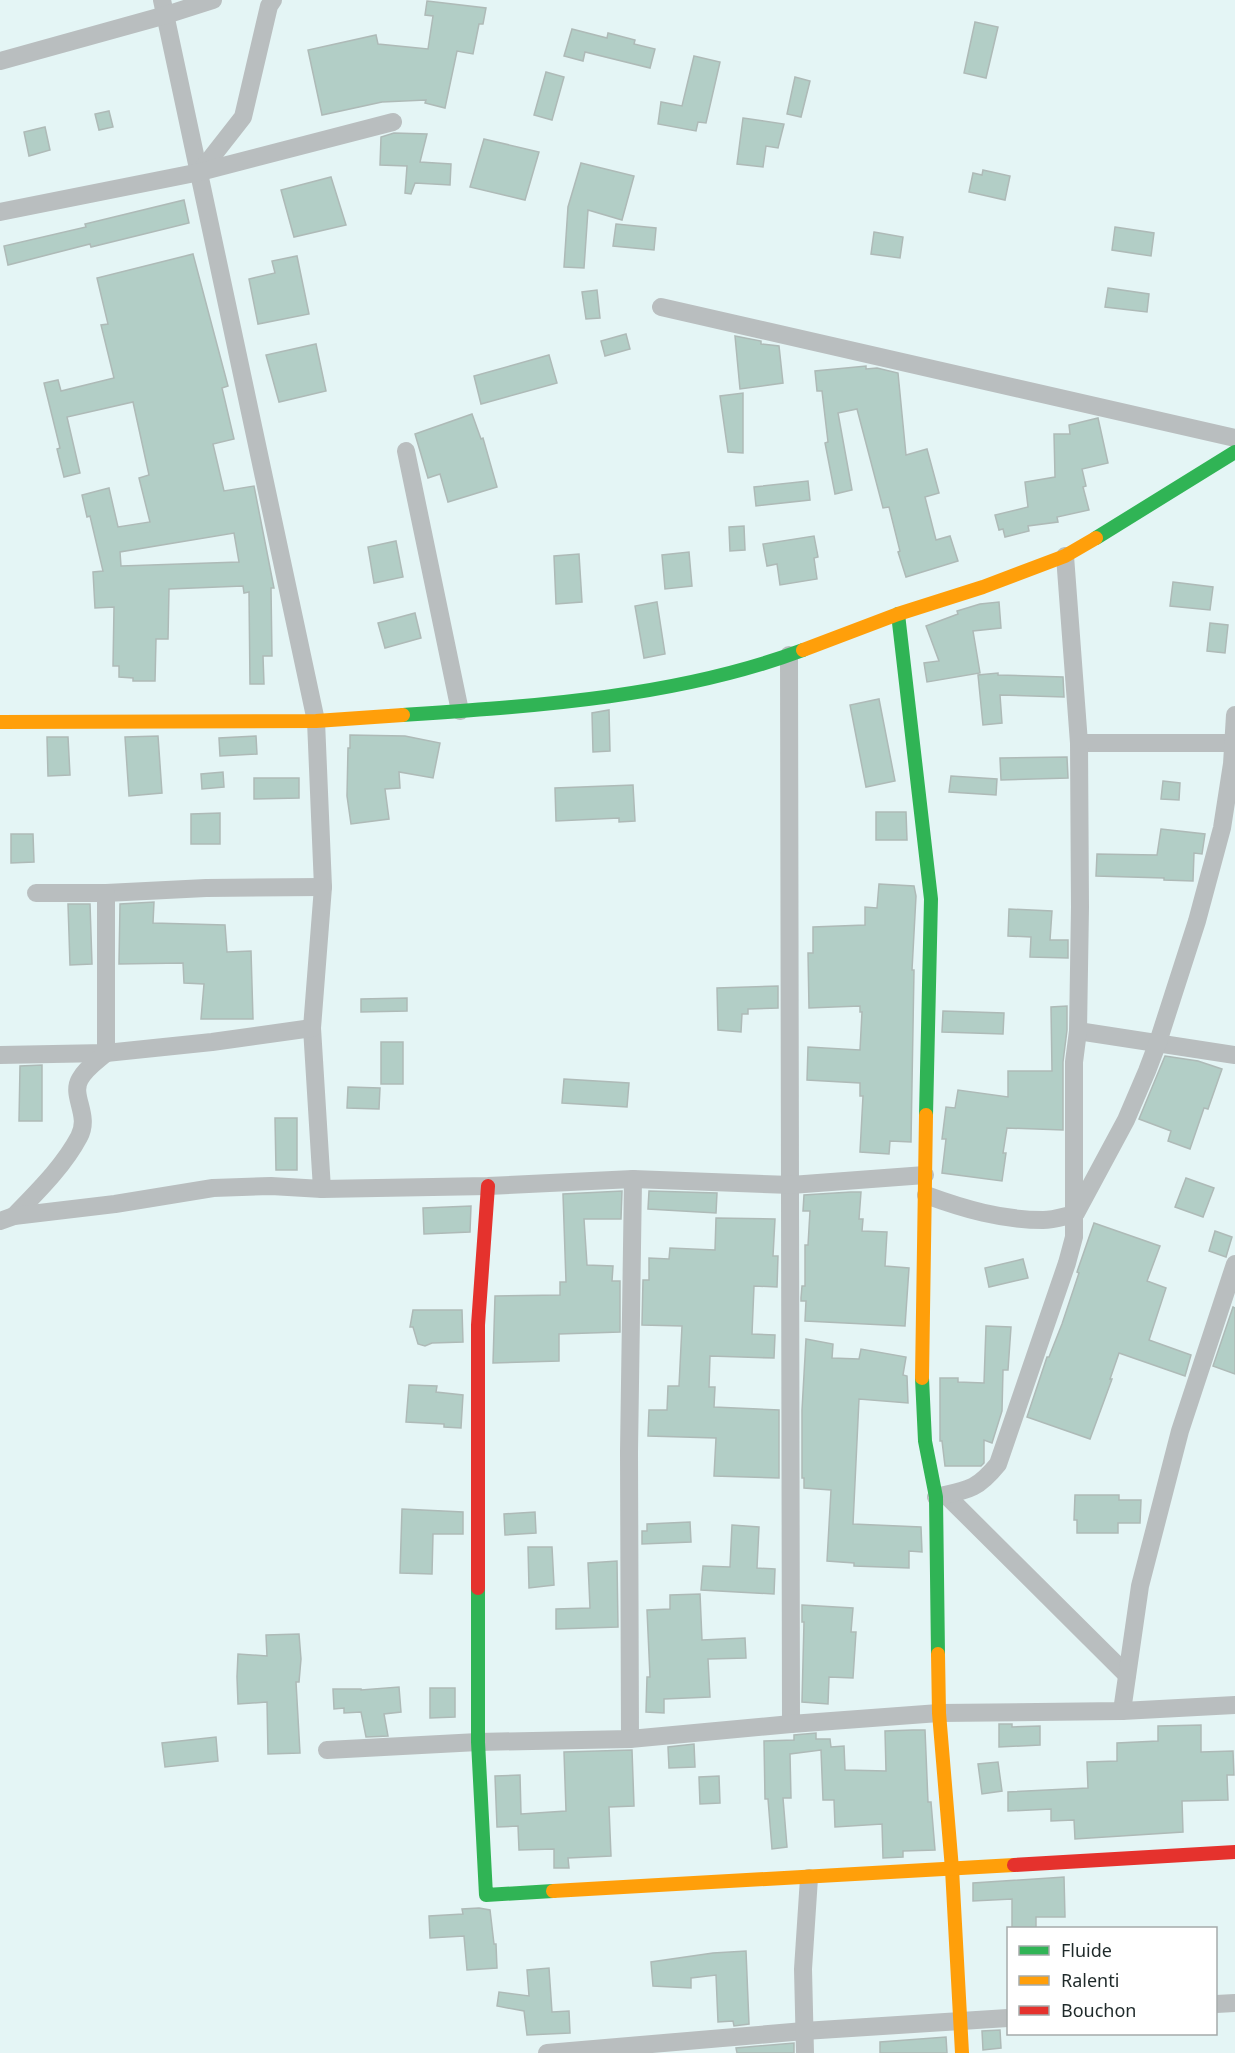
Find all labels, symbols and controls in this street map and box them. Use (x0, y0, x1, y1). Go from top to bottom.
legend (1007, 1927, 1217, 2035)
text: Fluide (1061, 1938, 1112, 1962)
text: Ralenti (1061, 1968, 1119, 1992)
text: Bouchon (1061, 1998, 1137, 2022)

